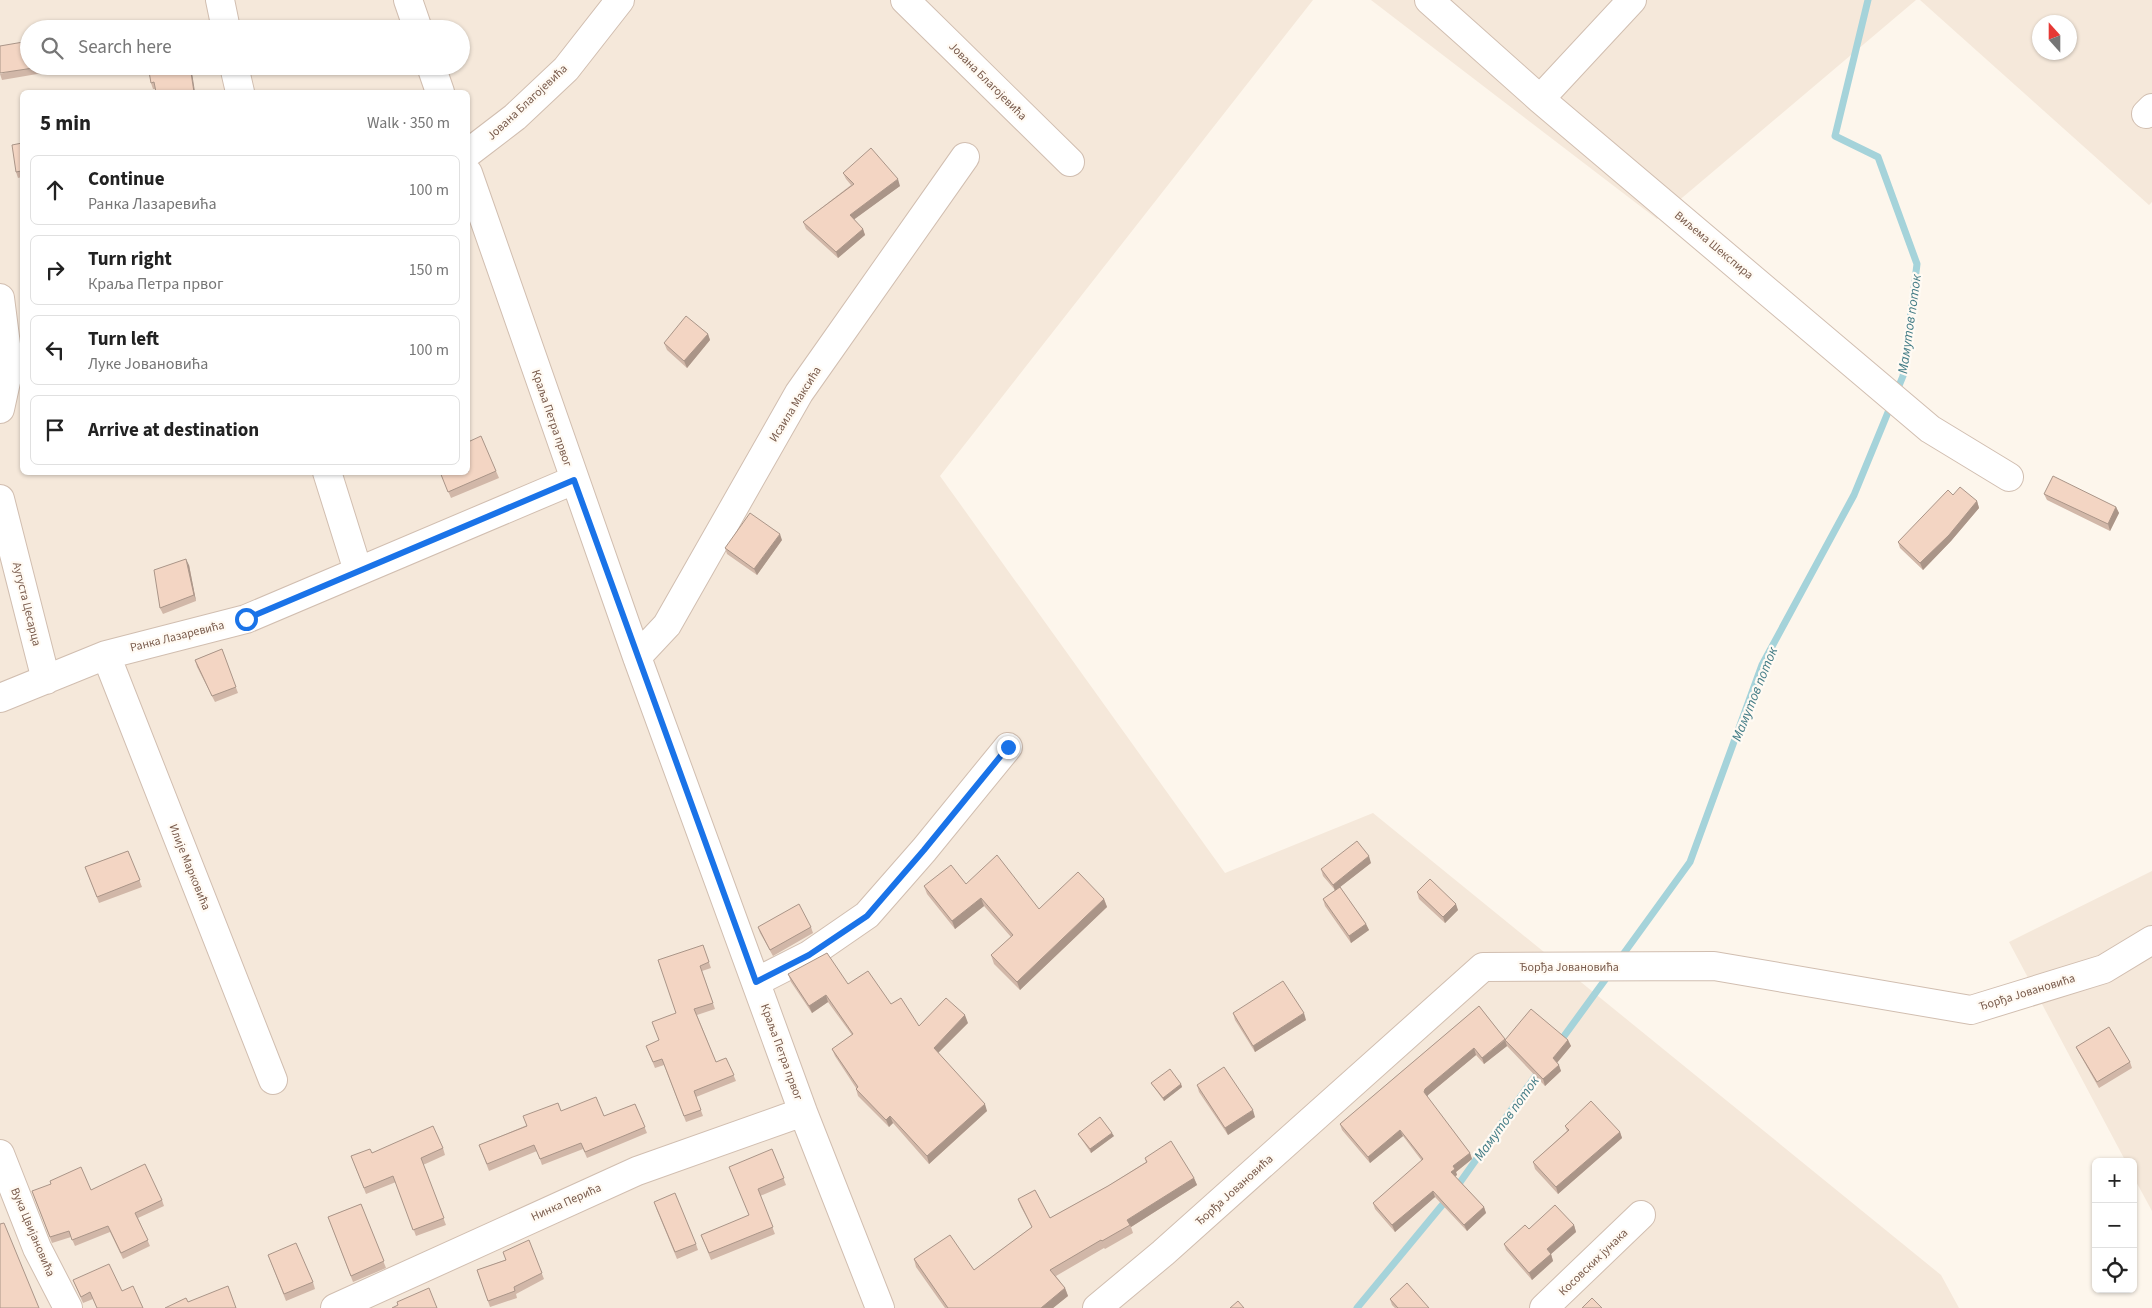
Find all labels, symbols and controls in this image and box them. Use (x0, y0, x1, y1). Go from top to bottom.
north arrow (2032, 15, 2077, 60)
search box (20, 20, 470, 75)
icon: search (38, 34, 66, 62)
text: Search here (78, 34, 172, 61)
street label: Јована Благојевића (945, 39, 1030, 124)
street label: Јована Благојевића (483, 61, 571, 144)
text: 5 min (40, 108, 91, 138)
text: Walk · 350 m (367, 112, 450, 134)
text: Continue (88, 166, 165, 193)
icon: ahead (41, 176, 69, 204)
text: 100 m (409, 179, 449, 201)
text: Ранка Лазаревића (88, 193, 217, 215)
street label: Виљема Шекспира (1671, 207, 1757, 283)
text: Turn right (88, 246, 172, 273)
icon: right (41, 256, 69, 284)
text: 150 m (409, 259, 449, 281)
text: Краља Петра првог (88, 273, 224, 295)
water label: Мамутов поток (1893, 273, 1927, 375)
text: Turn left (88, 326, 159, 353)
icon: left (41, 336, 69, 364)
text: 100 m (409, 339, 449, 361)
text: Луке Јовановића (88, 353, 208, 375)
street label: Исаила Максића (765, 363, 825, 445)
street label: Краља Петра првог (527, 367, 576, 469)
icon: arrive (41, 416, 69, 444)
text: Arrive at destination (88, 417, 259, 444)
street label: Аугуста Цесарца (8, 560, 45, 648)
route start (235, 608, 258, 631)
street label: Ранка Лазаревића (128, 617, 226, 656)
water label: Мамутов поток (1727, 644, 1783, 744)
route end (997, 736, 1020, 759)
street label: Илије Марковића (165, 822, 215, 913)
street label: Ђорђа Јовановића (1519, 959, 1619, 976)
street label: Ђорђа Јовановића (1977, 970, 2077, 1015)
street label: Краља Петра првог (756, 1002, 807, 1103)
water label: Мамутов поток (1469, 1072, 1544, 1165)
street label: Ђорђа Јовановића (1192, 1151, 1277, 1230)
map controls (2092, 1158, 2137, 1293)
button: + (2092, 1158, 2137, 1203)
street label: Нинка Перића (528, 1179, 604, 1226)
street label: Вука Цвијановића (6, 1185, 59, 1279)
button: − (2092, 1203, 2137, 1248)
street label: Косовских јунака (1555, 1225, 1632, 1300)
button: locate (2092, 1248, 2137, 1293)

